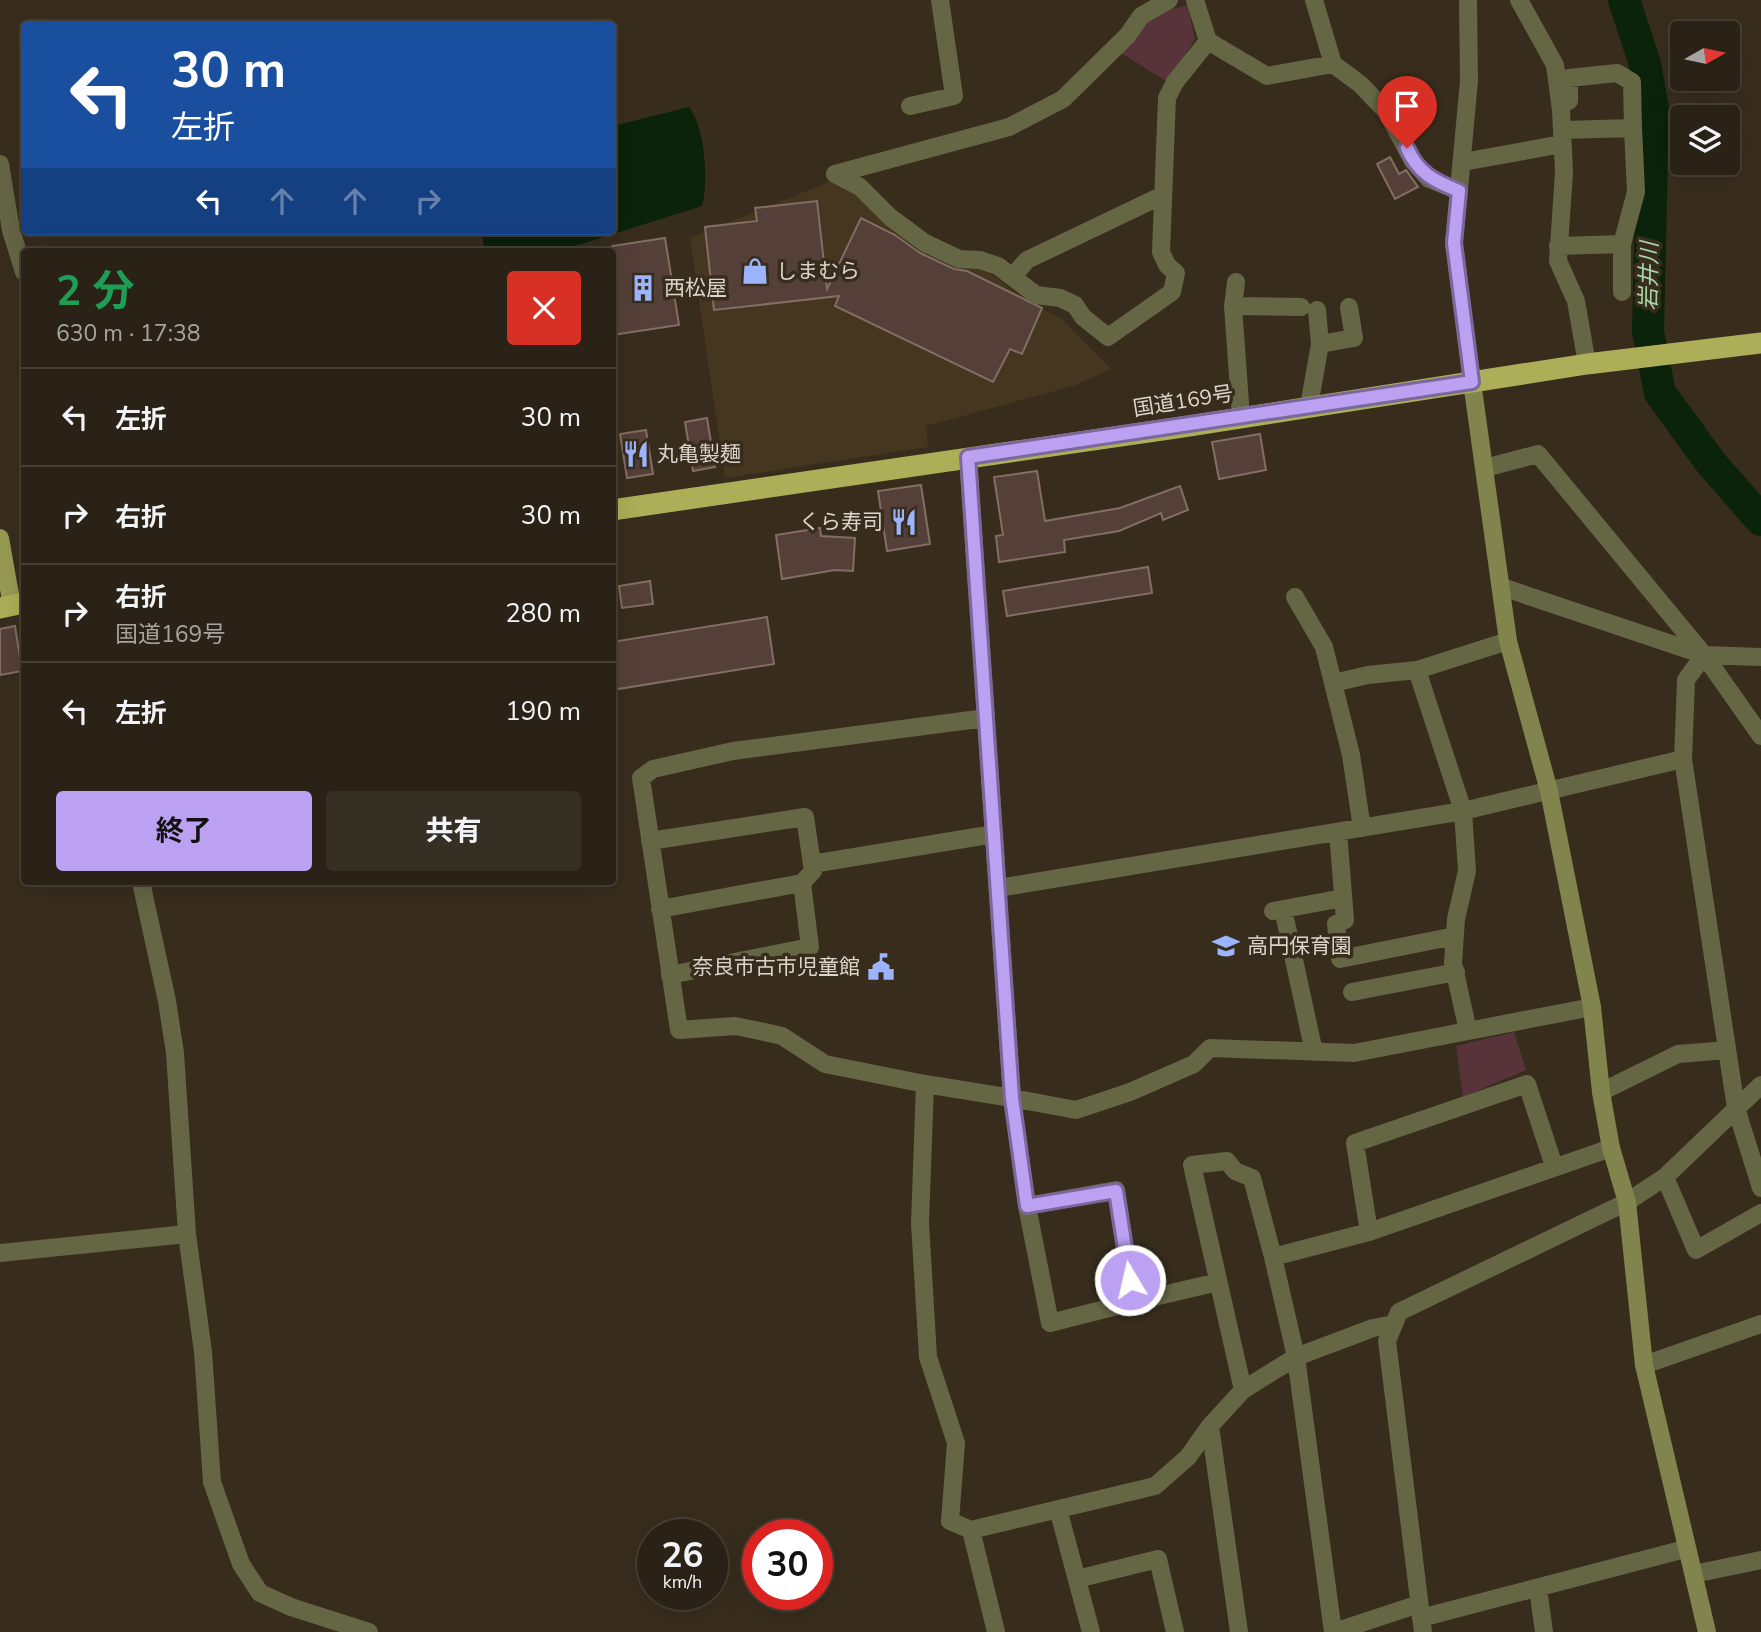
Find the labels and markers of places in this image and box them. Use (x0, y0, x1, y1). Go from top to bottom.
pin (1377, 76, 1437, 148)
shop icon: しまむら (740, 256, 770, 286)
place label: しまむら (776, 257, 860, 285)
building icon: 西松屋 (628, 273, 658, 303)
place label: 西松屋 (664, 274, 727, 302)
restaurant icon: 丸亀製麺 (621, 439, 651, 469)
place label: 丸亀製麺 (657, 440, 741, 468)
restaurant icon: くら寿司 (889, 507, 919, 537)
place label: くら寿司 (799, 508, 883, 536)
school or university icon: 高円保育園 (1211, 931, 1241, 961)
place label: 高円保育園 (1247, 932, 1352, 960)
public building icon: 奈良市古市児童館 (866, 952, 896, 982)
place label: 奈良市古市児童館 (692, 953, 860, 981)

